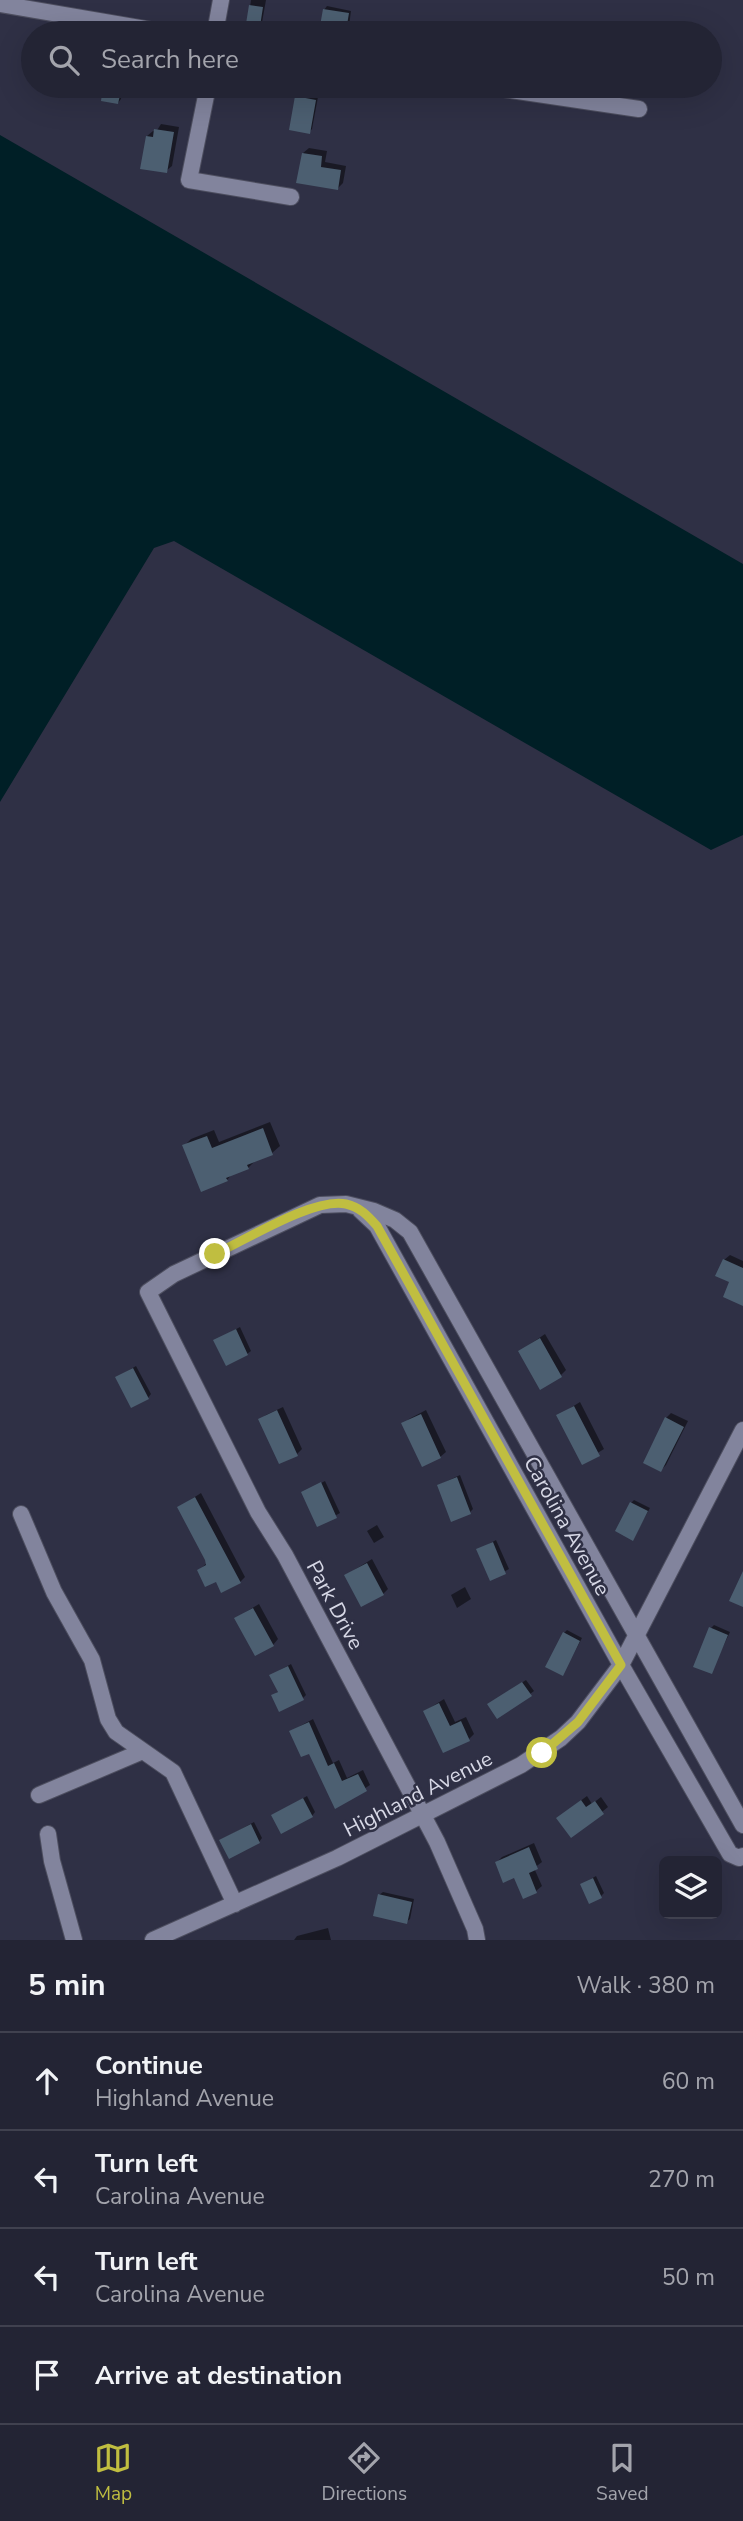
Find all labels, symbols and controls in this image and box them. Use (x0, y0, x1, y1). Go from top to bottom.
search box (21, 21, 722, 98)
icon: search (45, 41, 83, 79)
text: Search here (101, 42, 239, 77)
route end (199, 1238, 230, 1269)
street label: Carolina Avenue (517, 1451, 617, 1601)
street label: Park Drive (300, 1556, 370, 1654)
route start (526, 1737, 557, 1768)
street label: Highland Avenue (339, 1744, 497, 1844)
map controls (659, 1856, 722, 1919)
button: layers (659, 1856, 722, 1919)
text: 5 min (28, 1965, 106, 2006)
text: Walk · 380 m (576, 1970, 715, 2001)
text: Continue (95, 2048, 203, 2083)
icon: ahead (28, 2062, 66, 2100)
text: 60 m (662, 2066, 715, 2097)
text: Highland Avenue (95, 2083, 274, 2114)
text: Turn left (95, 2146, 198, 2181)
icon: left (28, 2160, 66, 2198)
text: 270 m (648, 2164, 715, 2195)
text: Carolina Avenue (95, 2181, 265, 2212)
text: Turn left (95, 2244, 198, 2279)
icon: left (28, 2258, 66, 2296)
text: 50 m (662, 2262, 715, 2293)
text: Carolina Avenue (95, 2279, 265, 2310)
icon: arrive (28, 2356, 66, 2394)
text: Arrive at destination (95, 2358, 342, 2393)
tab: Map (94, 2439, 132, 2507)
tab: Directions (321, 2439, 407, 2507)
tab: Saved (596, 2439, 649, 2507)

